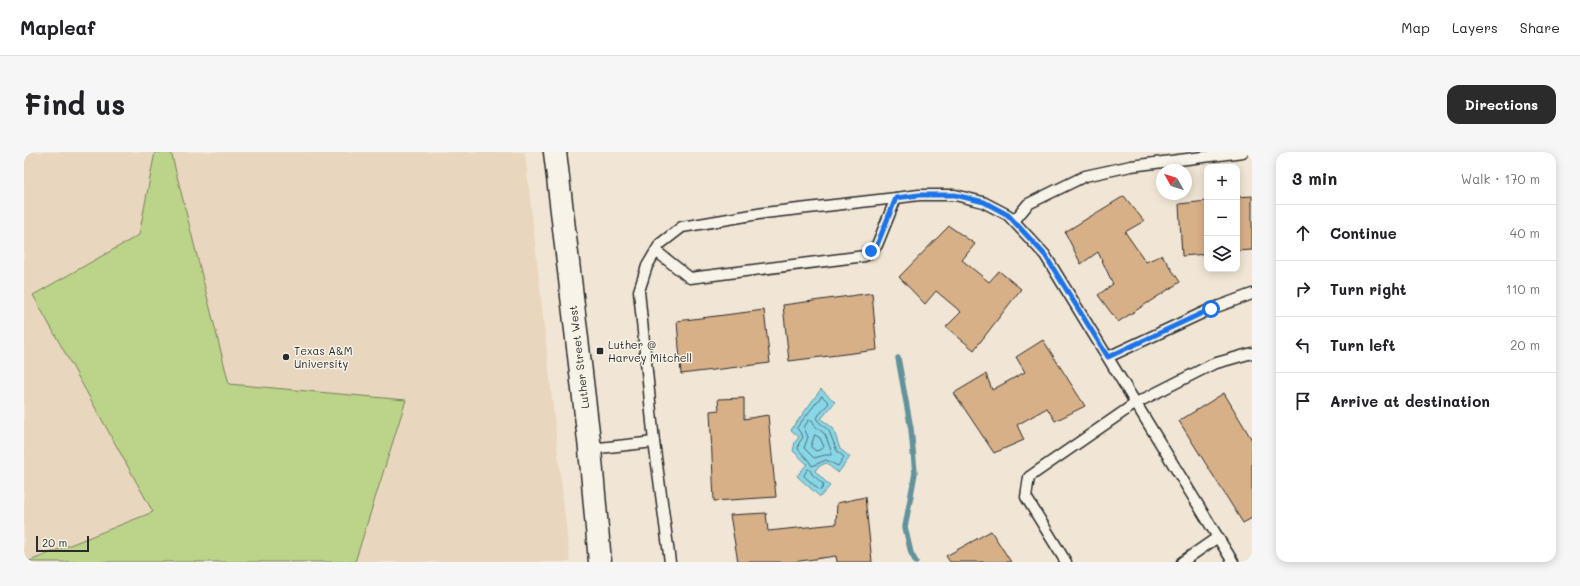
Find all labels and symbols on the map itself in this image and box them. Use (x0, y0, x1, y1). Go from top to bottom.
north arrow (1156, 164, 1192, 200)
route end (862, 242, 880, 260)
route start (1202, 300, 1220, 318)
street label: Luther Street West (565, 304, 592, 410)
place label: Luther @ Harvey Mitchell (608, 337, 692, 365)
place label: Texas A&M University (294, 343, 353, 371)
marker: Luther @ Harvey Mitchell (595, 346, 605, 356)
marker: Texas A&M University (281, 352, 291, 362)
scale bar (36, 534, 89, 553)

